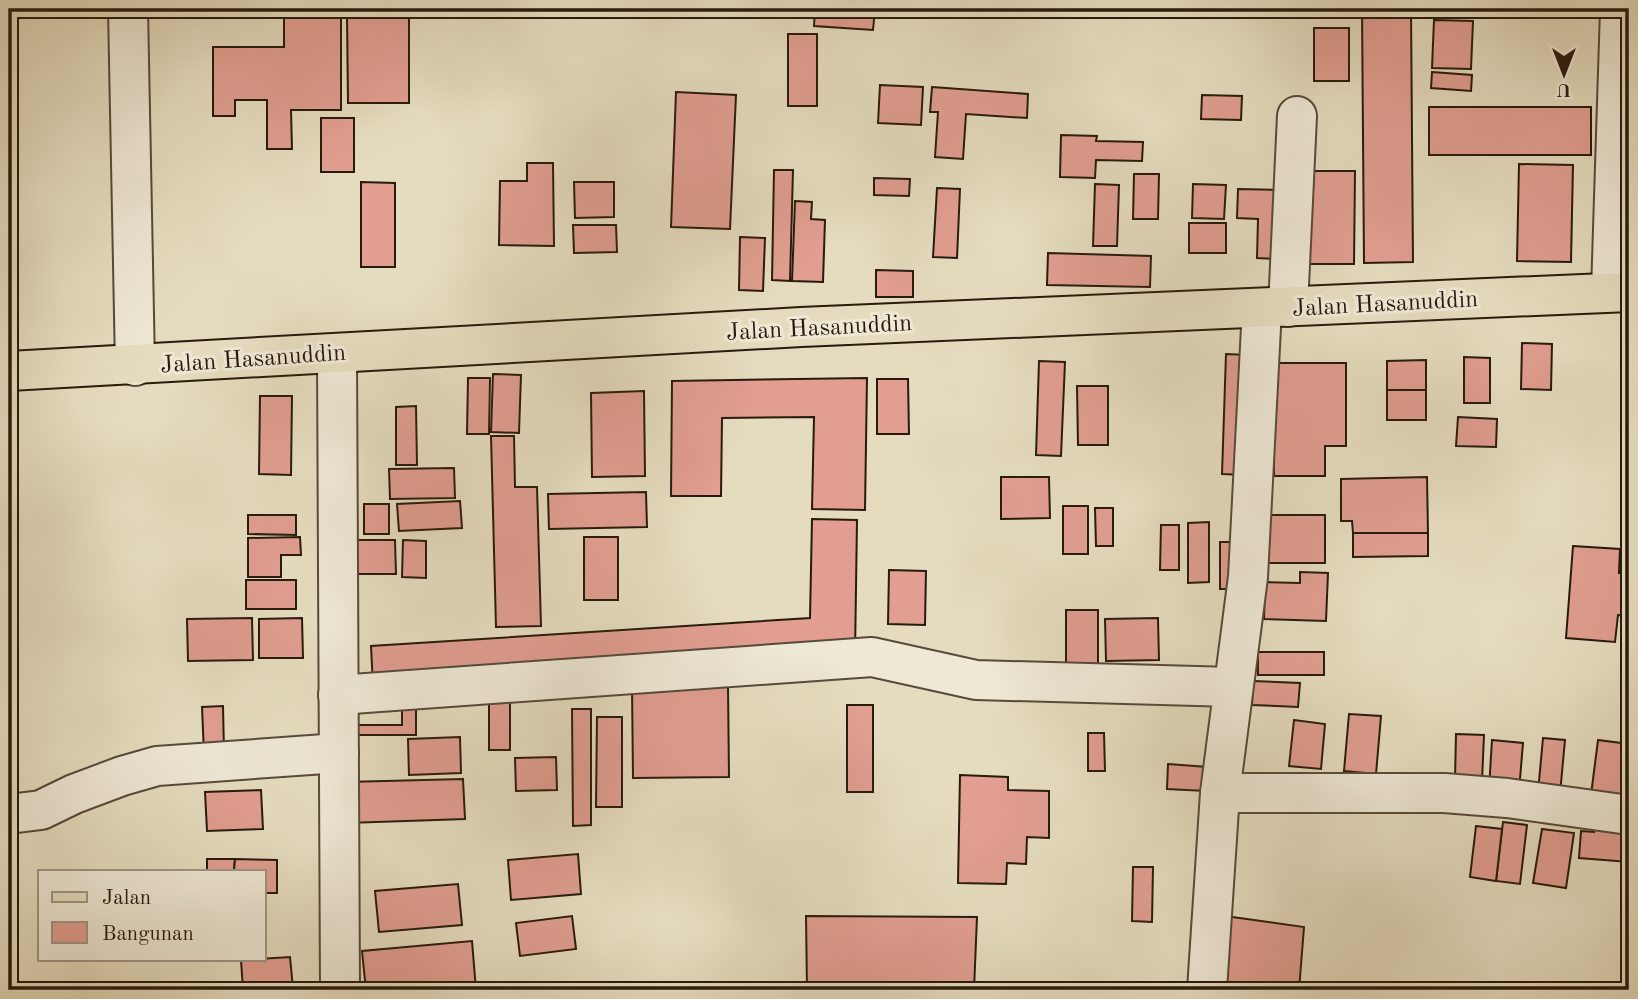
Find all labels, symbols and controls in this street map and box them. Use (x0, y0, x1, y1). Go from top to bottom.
north arrow (1530, 38, 1600, 108)
text: U (1556, 79, 1572, 98)
street label: Jalan Hasanuddin (1292, 288, 1479, 322)
street label: Jalan Hasanuddin (726, 312, 913, 346)
street label: Jalan Hasanuddin (159, 342, 347, 378)
legend (38, 870, 266, 960)
text: Jalan (102, 888, 151, 909)
text: Bangunan (102, 924, 194, 945)

